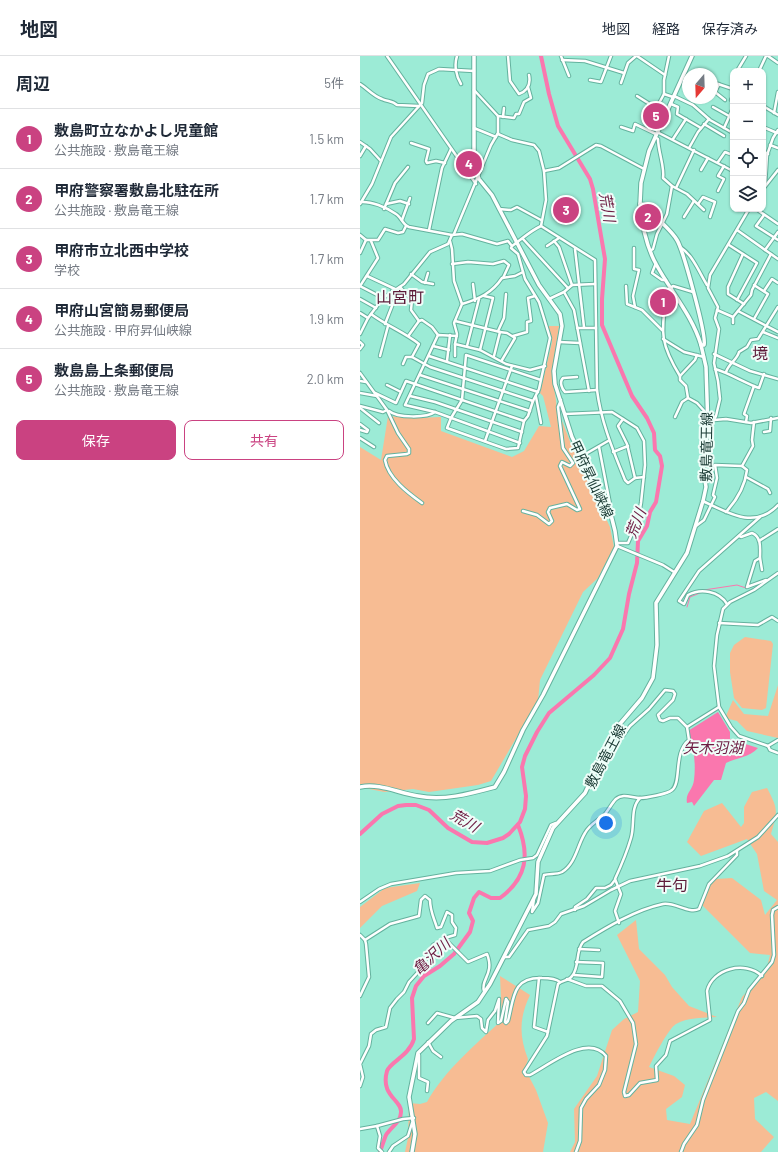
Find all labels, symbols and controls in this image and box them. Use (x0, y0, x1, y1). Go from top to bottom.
text: 地図 (20, 17, 58, 40)
text: 地図 (602, 20, 630, 37)
text: 経路 (652, 20, 680, 37)
text: 保存済み (702, 20, 758, 37)
north arrow (682, 68, 718, 104)
map controls (730, 68, 766, 212)
button: + (730, 68, 766, 104)
text: 周辺 (16, 73, 50, 93)
text: 5件 (324, 75, 344, 91)
pin: 5 (643, 101, 669, 131)
button: − (730, 104, 766, 140)
text: 敷島町立なかよし児童館 (54, 121, 218, 139)
text: 1 (27, 131, 31, 147)
text: 1.5 km (309, 131, 344, 147)
button: locate (730, 140, 766, 176)
text: 公共施設 · 敷島竜王線 (54, 142, 179, 158)
pin: 4 (456, 149, 482, 179)
button: layers (730, 176, 766, 212)
text: 甲府警察署敷島北駐在所 (54, 181, 219, 199)
text: 2 (25, 191, 33, 207)
text: 1.7 km (310, 191, 344, 207)
water label: 荒川 (597, 191, 620, 225)
pin: 3 (553, 195, 579, 225)
text: 公共施設 · 敷島竜王線 (54, 202, 179, 218)
pin: 2 (635, 202, 661, 232)
text: 甲府市立北西中学校 (54, 241, 189, 259)
text: 3 (25, 251, 33, 267)
text: 1.7 km (310, 251, 344, 267)
text: 学校 (54, 262, 80, 278)
district label: 山宮町 (376, 287, 424, 306)
pin: 1 (650, 287, 676, 317)
text: 甲府山宮簡易郵便局 (54, 301, 189, 319)
text: 4 (25, 311, 33, 327)
text: 1.9 km (309, 311, 344, 327)
text: 公共施設 · 甲府昇仙峡線 (54, 322, 192, 338)
district label: 境 (752, 343, 768, 362)
text: 敷島島上条郵便局 (54, 361, 174, 379)
text: 5 (25, 371, 33, 387)
text: 2.0 km (307, 371, 344, 387)
text: 公共施設 · 敷島竜王線 (54, 382, 179, 398)
street label: 敷島竜王線 (697, 412, 715, 482)
button: 保存 (16, 420, 176, 460)
button: 共有 (184, 420, 344, 460)
street label: 甲府昇仙峡線 (567, 437, 617, 521)
water label: 荒川 (621, 504, 650, 540)
street label: 敷島竜王線 (581, 721, 629, 791)
water label: 矢木羽湖 (683, 738, 745, 756)
water label: 荒川 (448, 805, 484, 836)
your location (596, 813, 616, 833)
district label: 牛句 (656, 875, 688, 894)
water label: 亀沢川 (408, 933, 455, 978)

